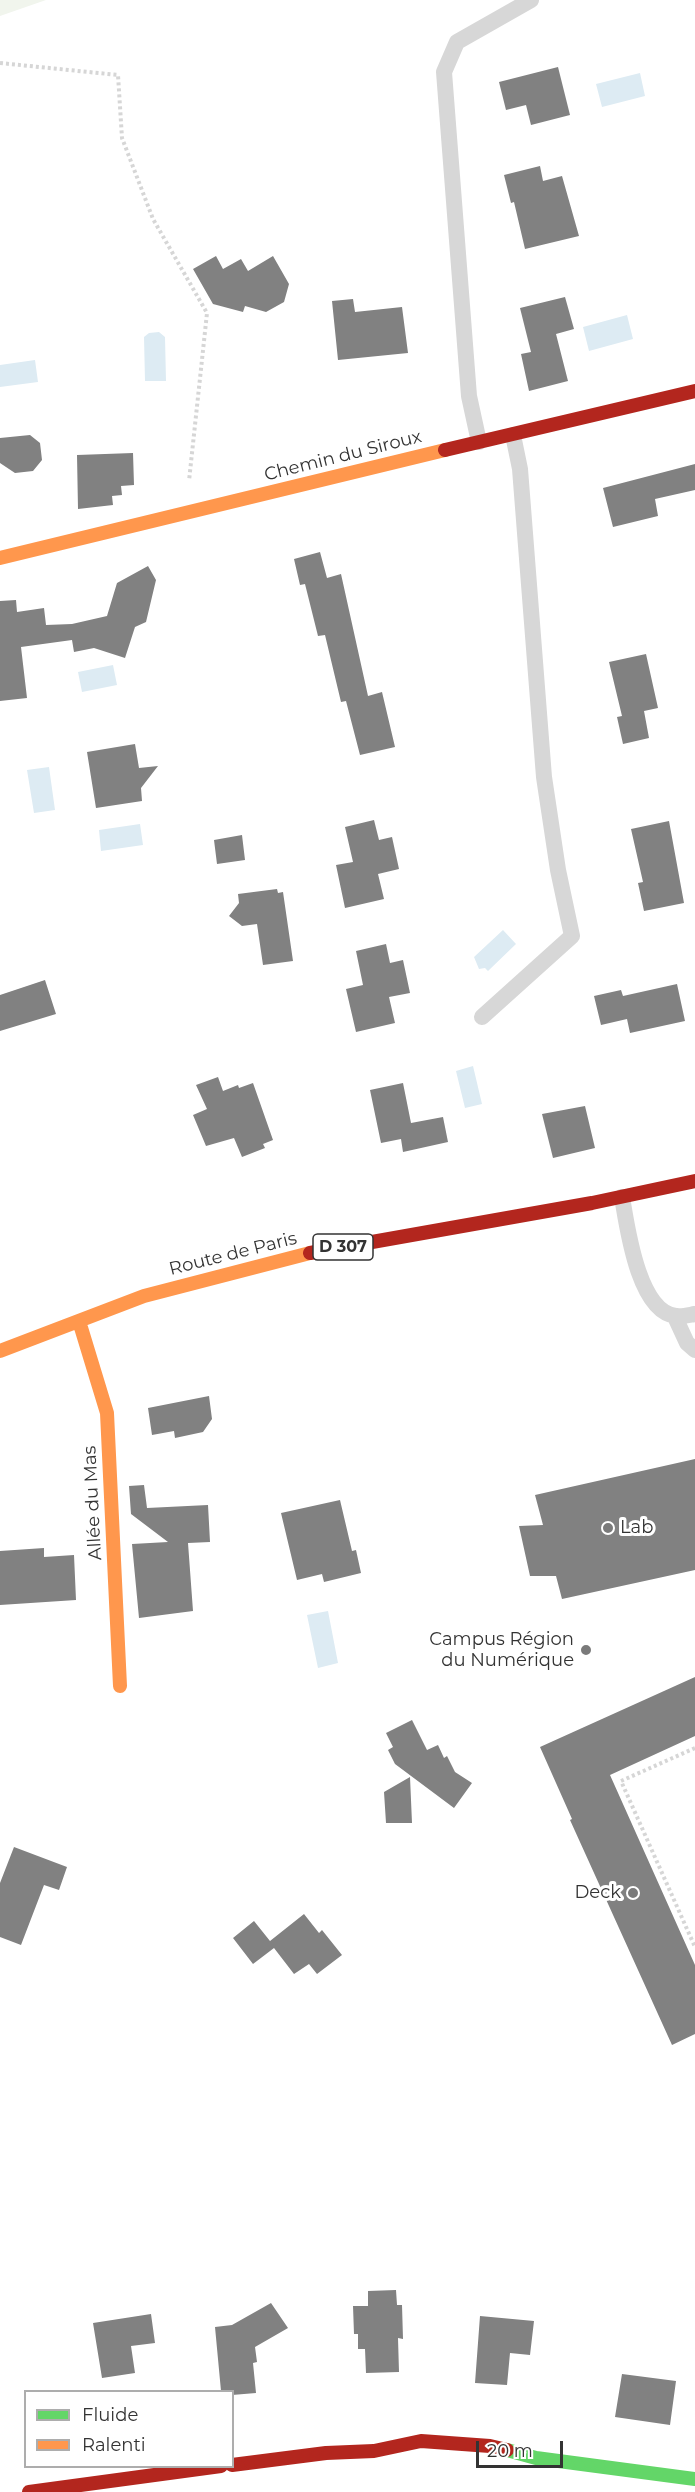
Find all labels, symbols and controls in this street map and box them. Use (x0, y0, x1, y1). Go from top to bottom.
street label: Chemin du Siroux (262, 426, 424, 486)
street label: Route de Paris (167, 1228, 299, 1280)
road number: D 307 (313, 1234, 373, 1260)
street label: Allée du Mas (79, 1445, 107, 1561)
place label: Lab (620, 1517, 653, 1539)
marker: Lab (601, 1521, 615, 1535)
place label: Campus Région du Numérique (429, 1629, 574, 1672)
marker: Campus Région du Numérique (579, 1643, 593, 1657)
place label: Deck (575, 1882, 621, 1904)
marker: Deck (626, 1886, 640, 1900)
legend (24, 2390, 234, 2468)
text: Fluide (82, 2404, 138, 2426)
scale bar (479, 2429, 566, 2467)
text: Ralenti (82, 2434, 146, 2456)
text: 20 m (487, 2440, 533, 2462)

